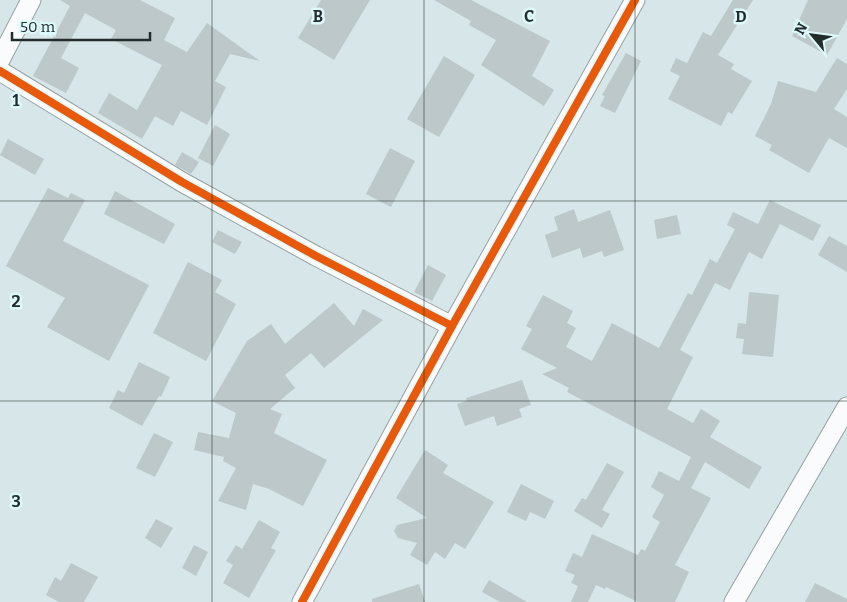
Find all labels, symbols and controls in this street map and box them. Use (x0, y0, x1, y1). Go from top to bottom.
text: B (313, 7, 323, 26)
text: C (524, 7, 534, 26)
text: D (735, 7, 747, 26)
scale bar (12, 10, 150, 42)
north arrow (787, 10, 837, 60)
text: 50 m (20, 18, 56, 36)
text: N (791, 20, 811, 38)
text: 1 (13, 91, 20, 110)
text: 2 (11, 292, 21, 311)
text: 3 (11, 492, 21, 511)

